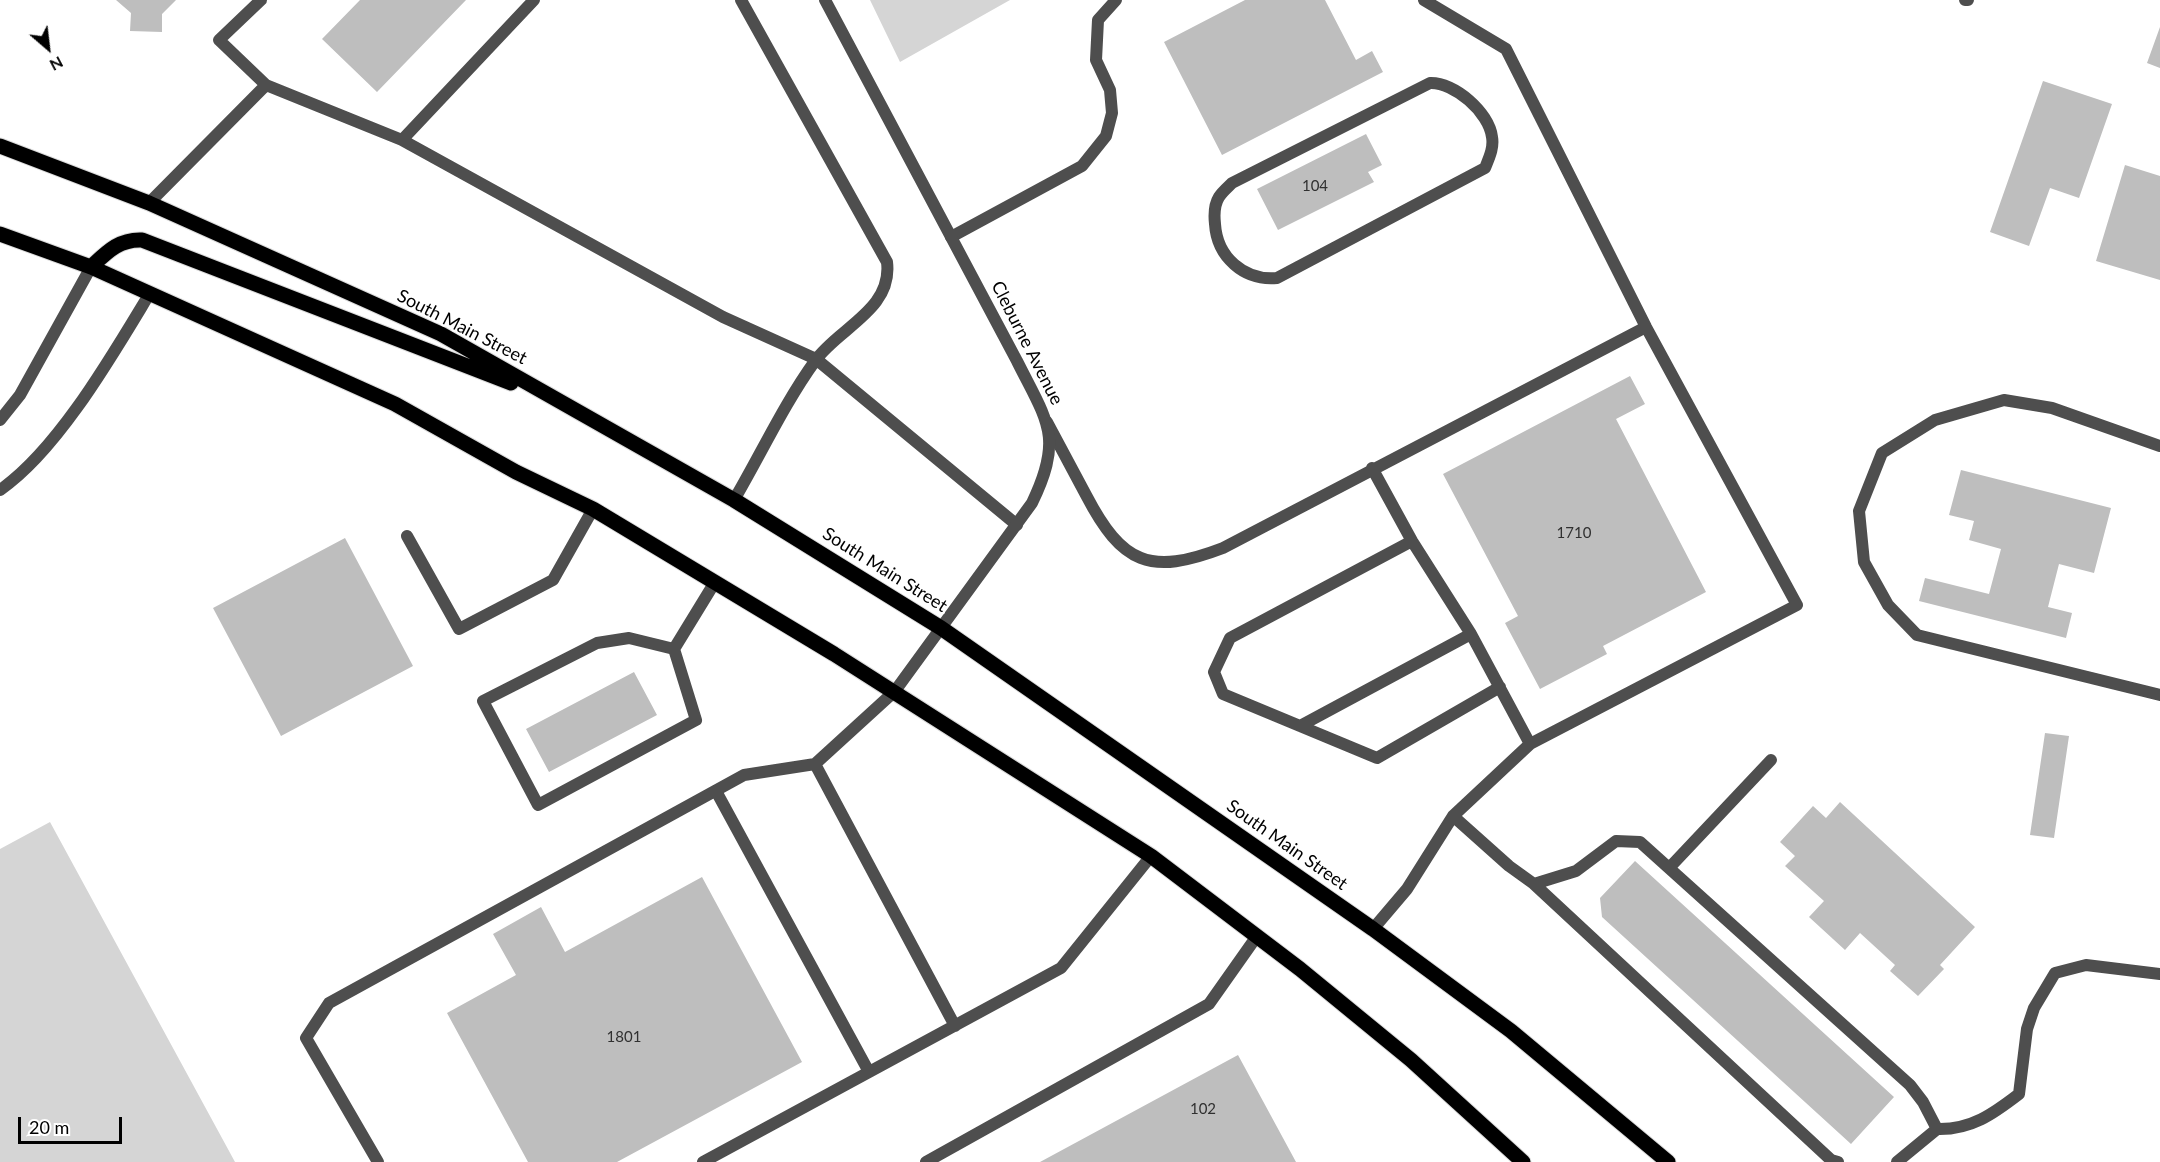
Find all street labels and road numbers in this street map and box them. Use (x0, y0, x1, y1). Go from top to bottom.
street label: Cleburne Avenue (986, 277, 1068, 409)
street label: South Main Street (393, 285, 531, 369)
street label: South Main Street (819, 523, 951, 617)
street label: South Main Street (1222, 795, 1352, 895)

